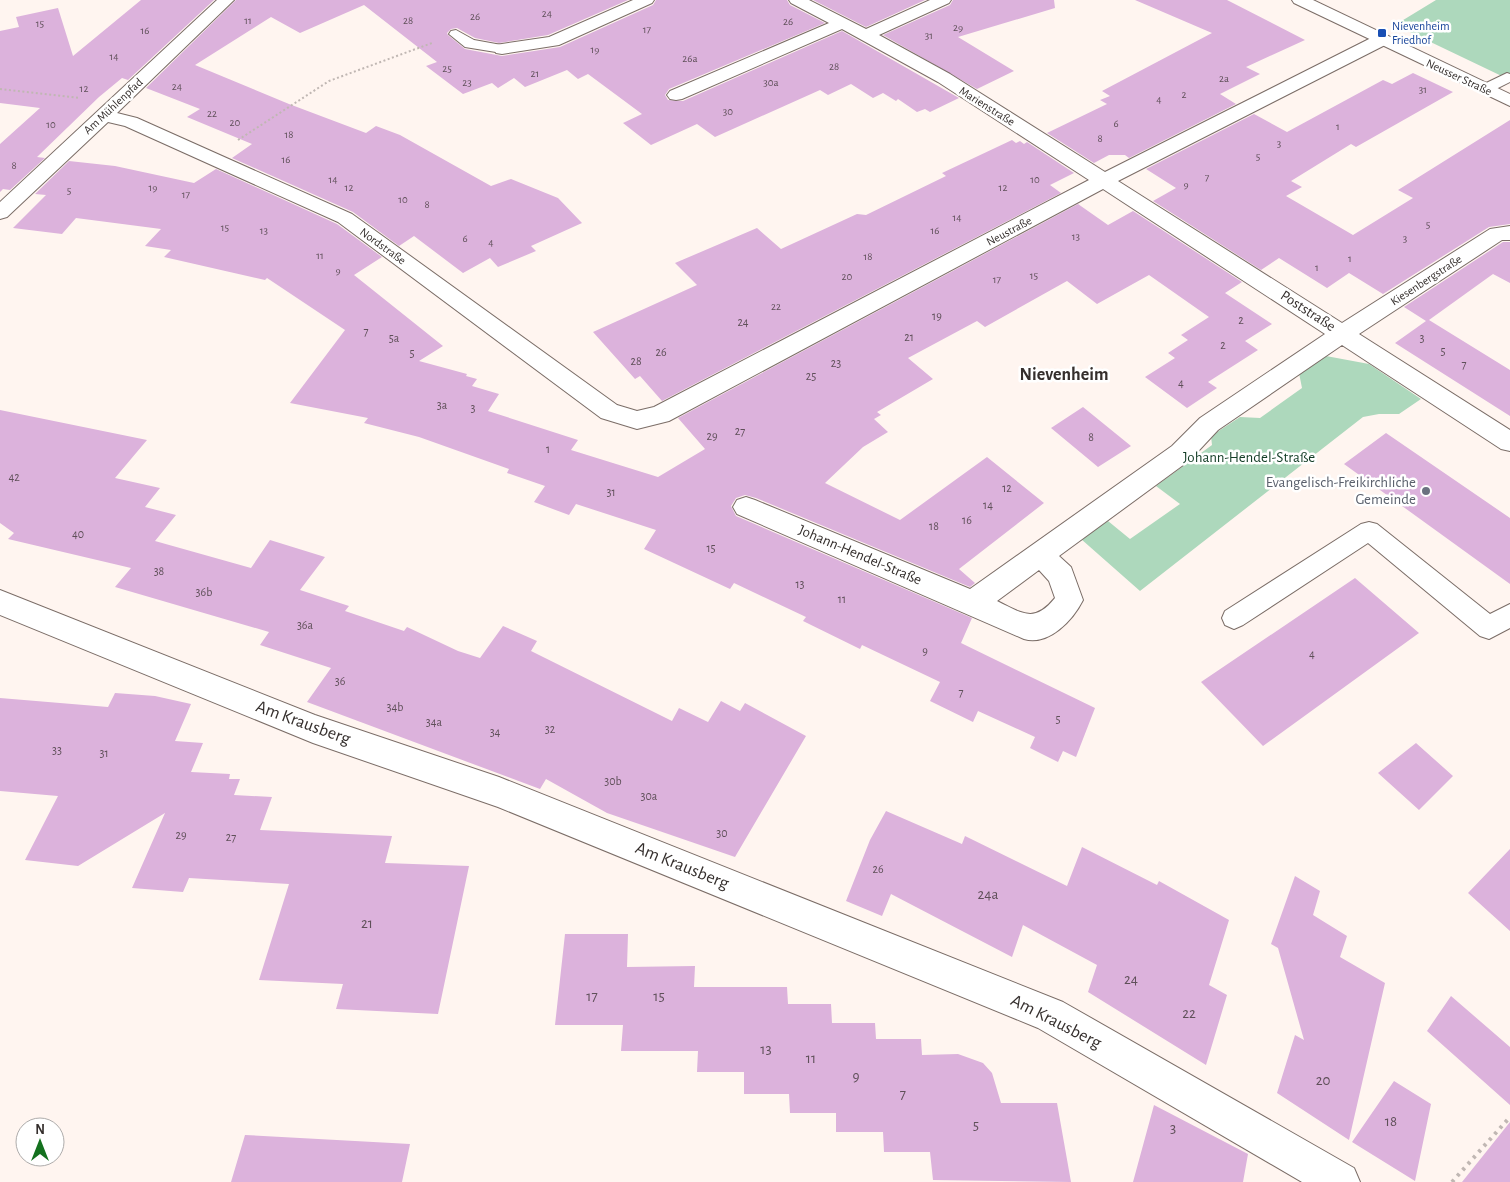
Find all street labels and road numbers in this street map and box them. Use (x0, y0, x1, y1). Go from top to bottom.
street label: Neusser Straße (1424, 57, 1494, 97)
street label: Am Mühlenpfad (81, 76, 145, 136)
street label: Marienstraße (957, 84, 1017, 128)
street label: Neustraße (984, 214, 1034, 248)
street label: Nordstraße (358, 225, 408, 267)
street label: Kiesenbergstraße (1388, 253, 1464, 307)
street label: Poststraße (1278, 288, 1338, 334)
street label: Johann-Hendel-Straße (796, 522, 924, 588)
street label: Am Krausberg (253, 698, 353, 748)
street label: Am Krausberg (633, 839, 732, 893)
street label: Am Krausberg (1008, 991, 1104, 1053)

